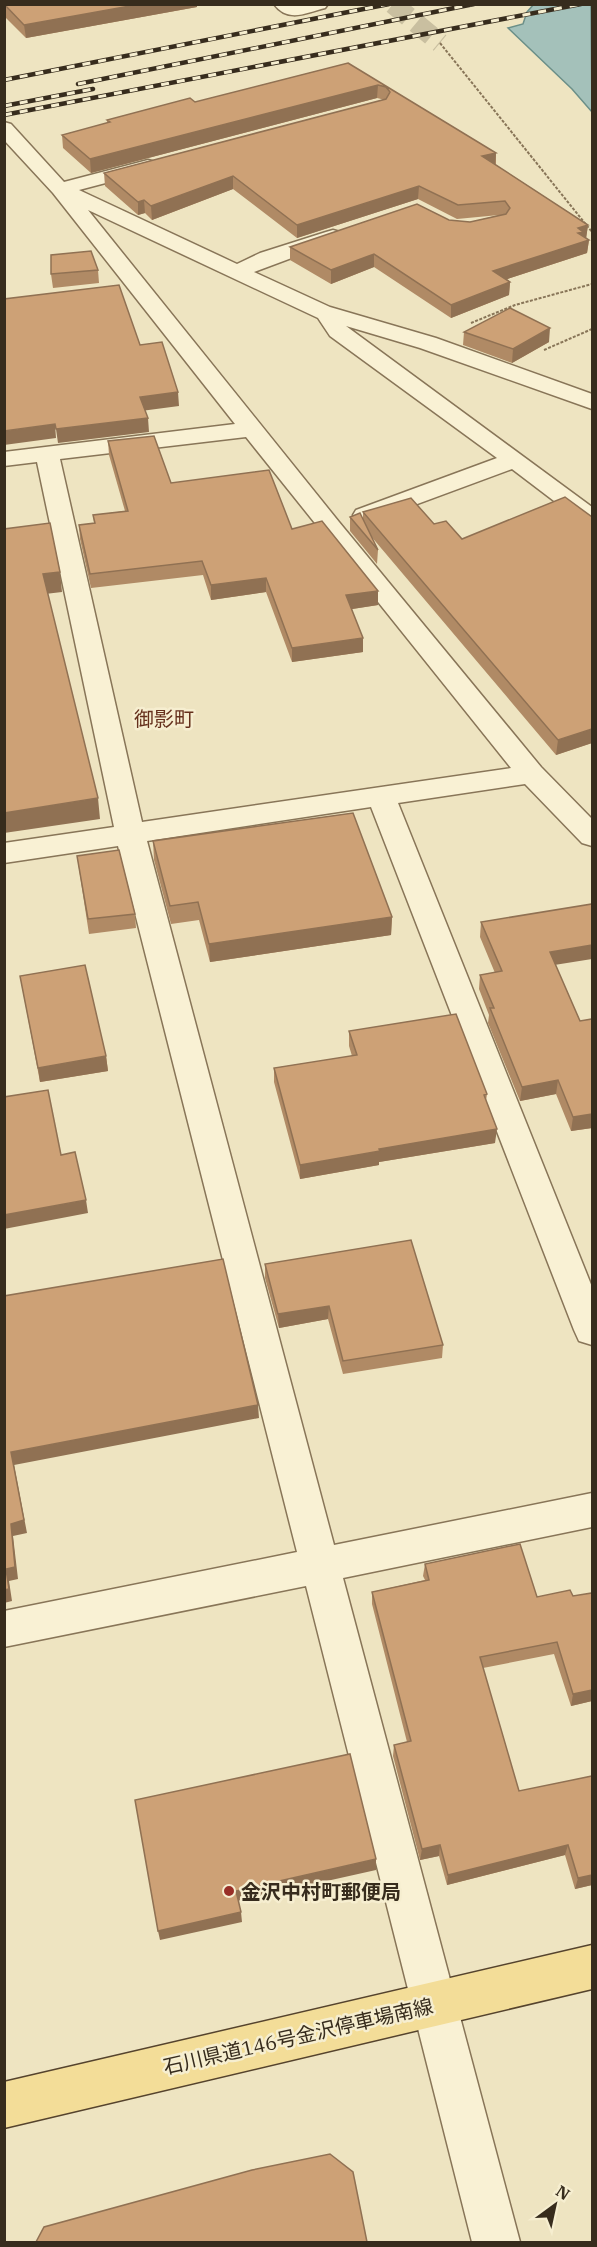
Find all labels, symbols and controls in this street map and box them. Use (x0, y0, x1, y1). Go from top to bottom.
district label: 御影町 (134, 705, 194, 732)
place label: 金沢中村町郵便局 (241, 1878, 401, 1905)
marker: 金沢中村町郵便局 (222, 1884, 236, 1898)
street label: 石川県道146号金沢停車場南線 (161, 1992, 435, 2080)
north arrow (525, 2175, 585, 2235)
text: N (552, 2181, 574, 2204)

